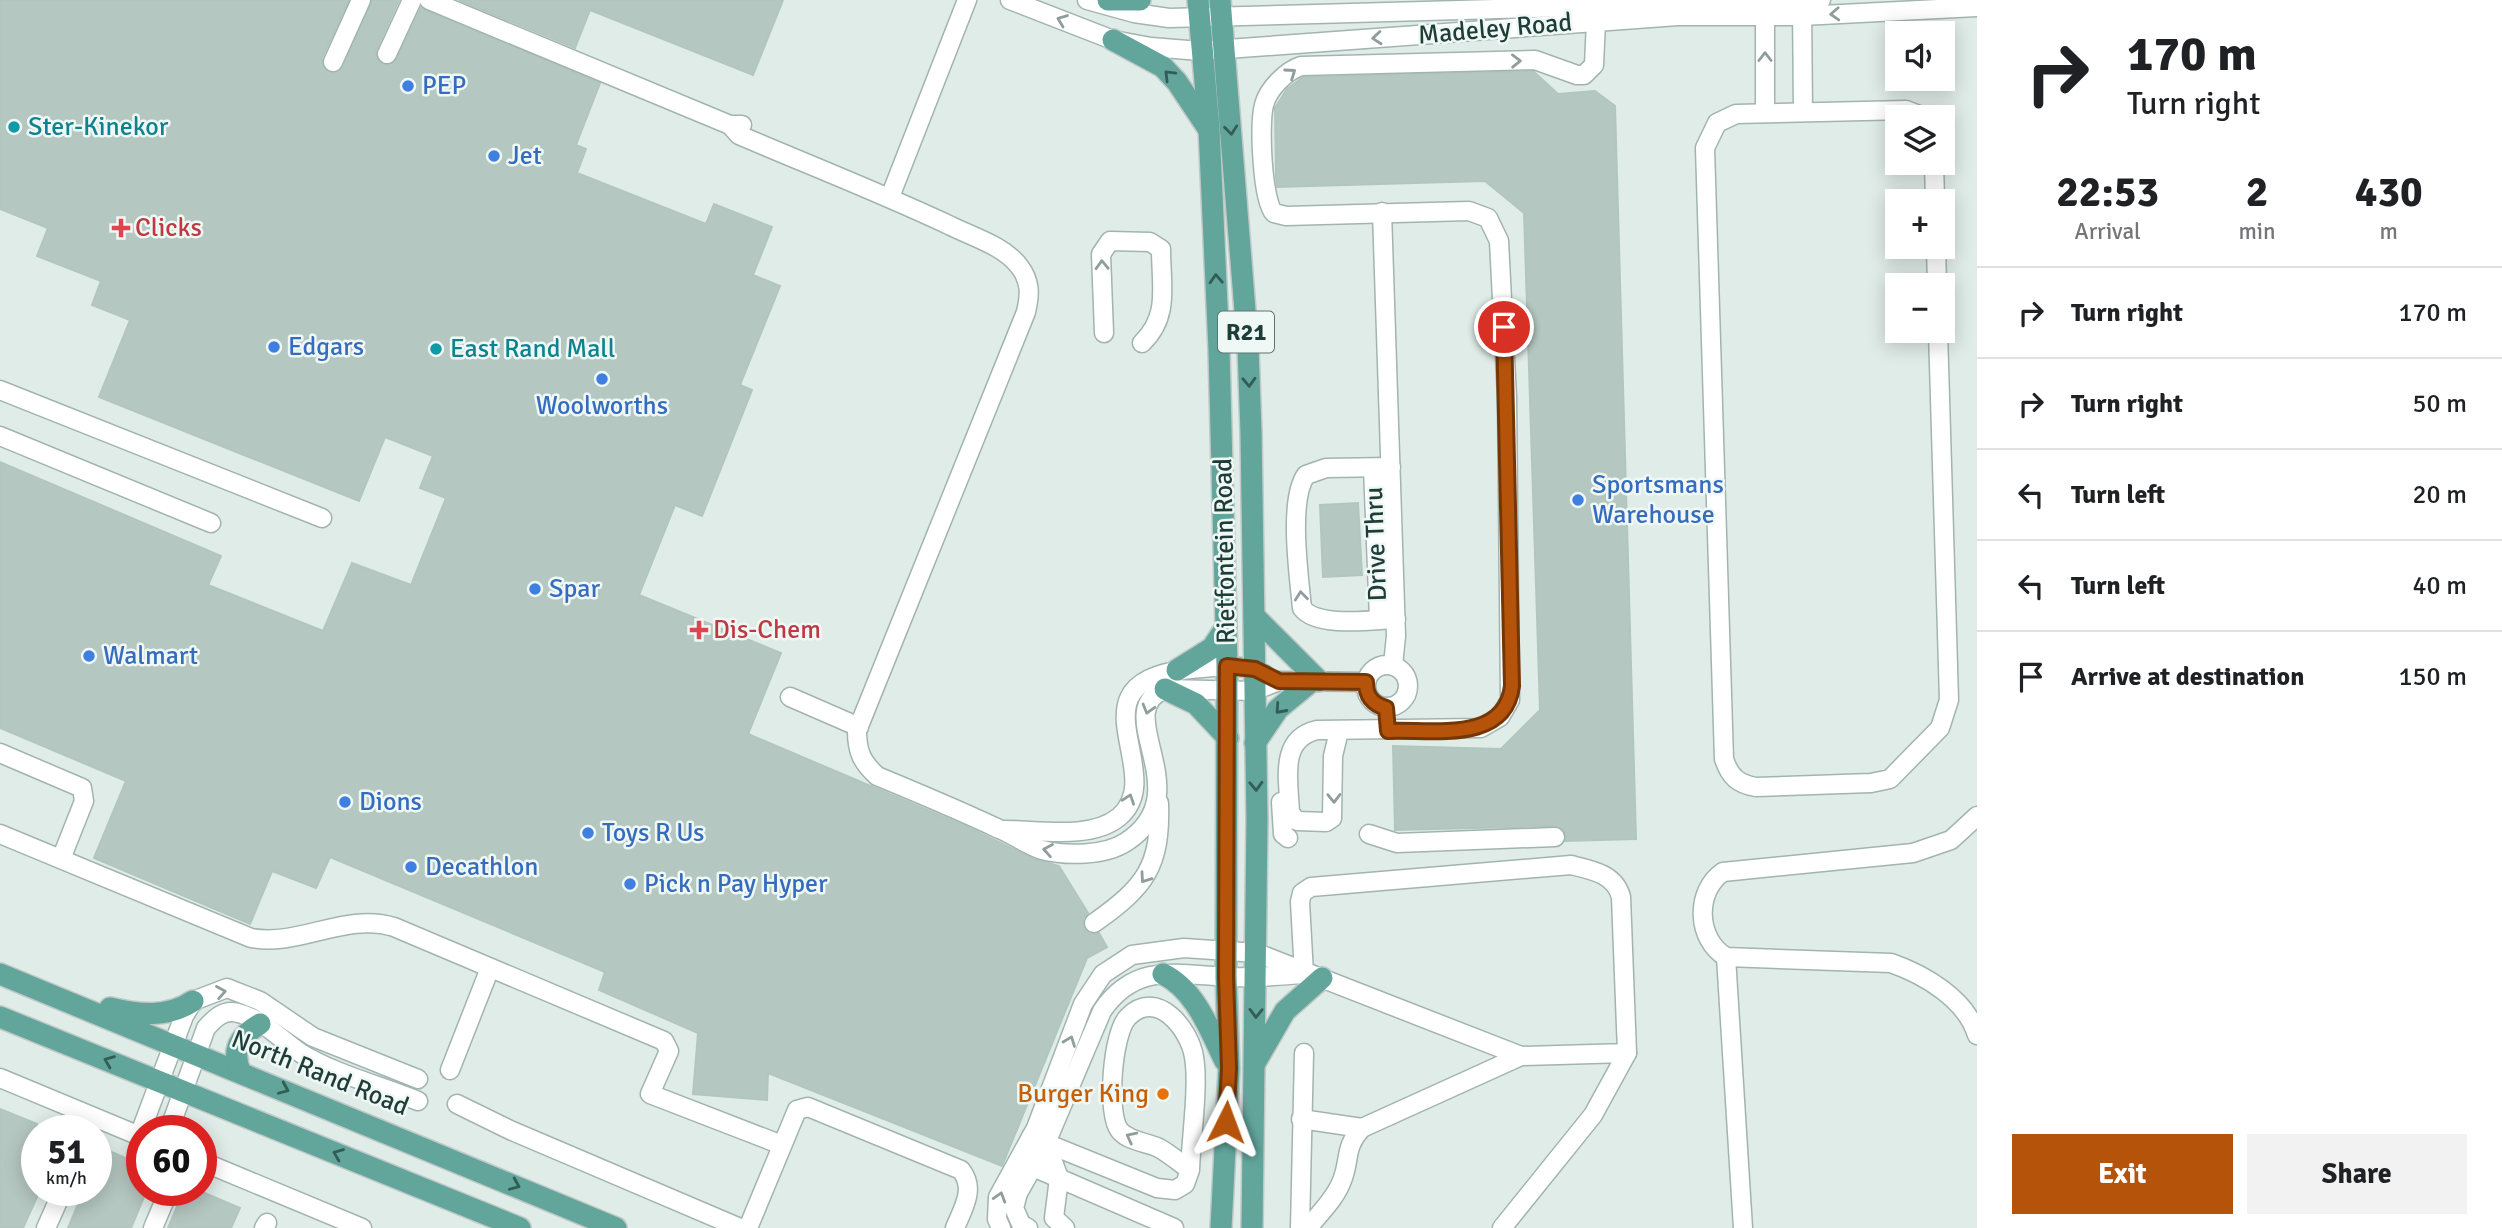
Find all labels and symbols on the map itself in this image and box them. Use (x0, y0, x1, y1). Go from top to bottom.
street label: Madeley Road (1417, 6, 1573, 52)
one-way arrow (1830, 6, 1841, 21)
one-way arrow (1056, 14, 1068, 28)
one-way arrow (1371, 30, 1382, 45)
one-way arrow (1757, 51, 1773, 62)
one-way arrow (1511, 53, 1522, 69)
one-way arrow (1283, 69, 1296, 82)
place label: PEP (422, 70, 466, 102)
one-way arrow (1165, 70, 1178, 83)
marker: PEP (400, 78, 416, 94)
place label: Ster-Kinekor (28, 111, 169, 143)
marker: Ster-Kinekor (6, 119, 22, 135)
one-way arrow (1223, 125, 1238, 136)
place label: Jet (508, 140, 542, 172)
marker: Jet (486, 148, 502, 164)
place label: Clicks (135, 212, 202, 244)
marker: Clicks (113, 220, 129, 236)
one-way arrow (1094, 259, 1109, 270)
one-way arrow (1208, 273, 1223, 284)
pin (1474, 297, 1534, 357)
road number: R21 (1218, 312, 1274, 352)
place label: Edgars (288, 331, 364, 363)
place label: East Rand Mall (450, 333, 615, 365)
marker: Edgars (266, 339, 282, 355)
marker: East Rand Mall (428, 341, 444, 357)
marker: Woolworths (594, 371, 610, 387)
one-way arrow (1241, 377, 1257, 387)
place label: Woolworths (536, 390, 668, 422)
street label: Rietfontein Road (1207, 458, 1243, 644)
place label: Sportsmans Warehouse (1592, 469, 1724, 531)
street label: Drive Thru (1358, 486, 1394, 602)
marker: Sportsmans Warehouse (1570, 492, 1586, 508)
place label: Spar (549, 573, 600, 605)
marker: Spar (527, 581, 543, 597)
one-way arrow (1294, 591, 1309, 602)
place label: Dis-Chem (713, 614, 821, 646)
marker: Dis-Chem (691, 622, 707, 638)
place label: Walmart (103, 640, 198, 672)
marker: Walmart (81, 648, 97, 664)
one-way arrow (1276, 701, 1288, 714)
one-way arrow (1142, 703, 1157, 715)
one-way arrow (1249, 781, 1264, 792)
place label: Dions (359, 786, 422, 818)
one-way arrow (1121, 793, 1135, 806)
one-way arrow (1327, 793, 1342, 804)
marker: Dions (337, 794, 353, 810)
place label: Toys R Us (602, 817, 704, 849)
marker: Toys R Us (580, 825, 596, 841)
one-way arrow (1042, 843, 1054, 858)
place label: Decathlon (425, 851, 538, 883)
marker: Decathlon (403, 859, 419, 875)
place label: Pick n Pay Hyper (644, 868, 828, 900)
one-way arrow (1141, 870, 1153, 883)
marker: Pick n Pay Hyper (622, 876, 638, 892)
one-way arrow (215, 985, 227, 1000)
one-way arrow (1248, 1008, 1263, 1019)
street label: North Rand Road (227, 1023, 413, 1123)
one-way arrow (1062, 1035, 1076, 1047)
one-way arrow (104, 1055, 116, 1069)
place label: Burger King (1017, 1078, 1149, 1110)
one-way arrow (277, 1080, 289, 1094)
position arrow (1189, 1085, 1263, 1159)
marker: Burger King (1155, 1086, 1171, 1102)
speed limit sign: 60 (126, 1115, 217, 1206)
one-way arrow (1126, 1131, 1138, 1145)
one-way arrow (333, 1148, 345, 1162)
one-way arrow (507, 1177, 520, 1191)
one-way arrow (992, 1191, 1007, 1203)

